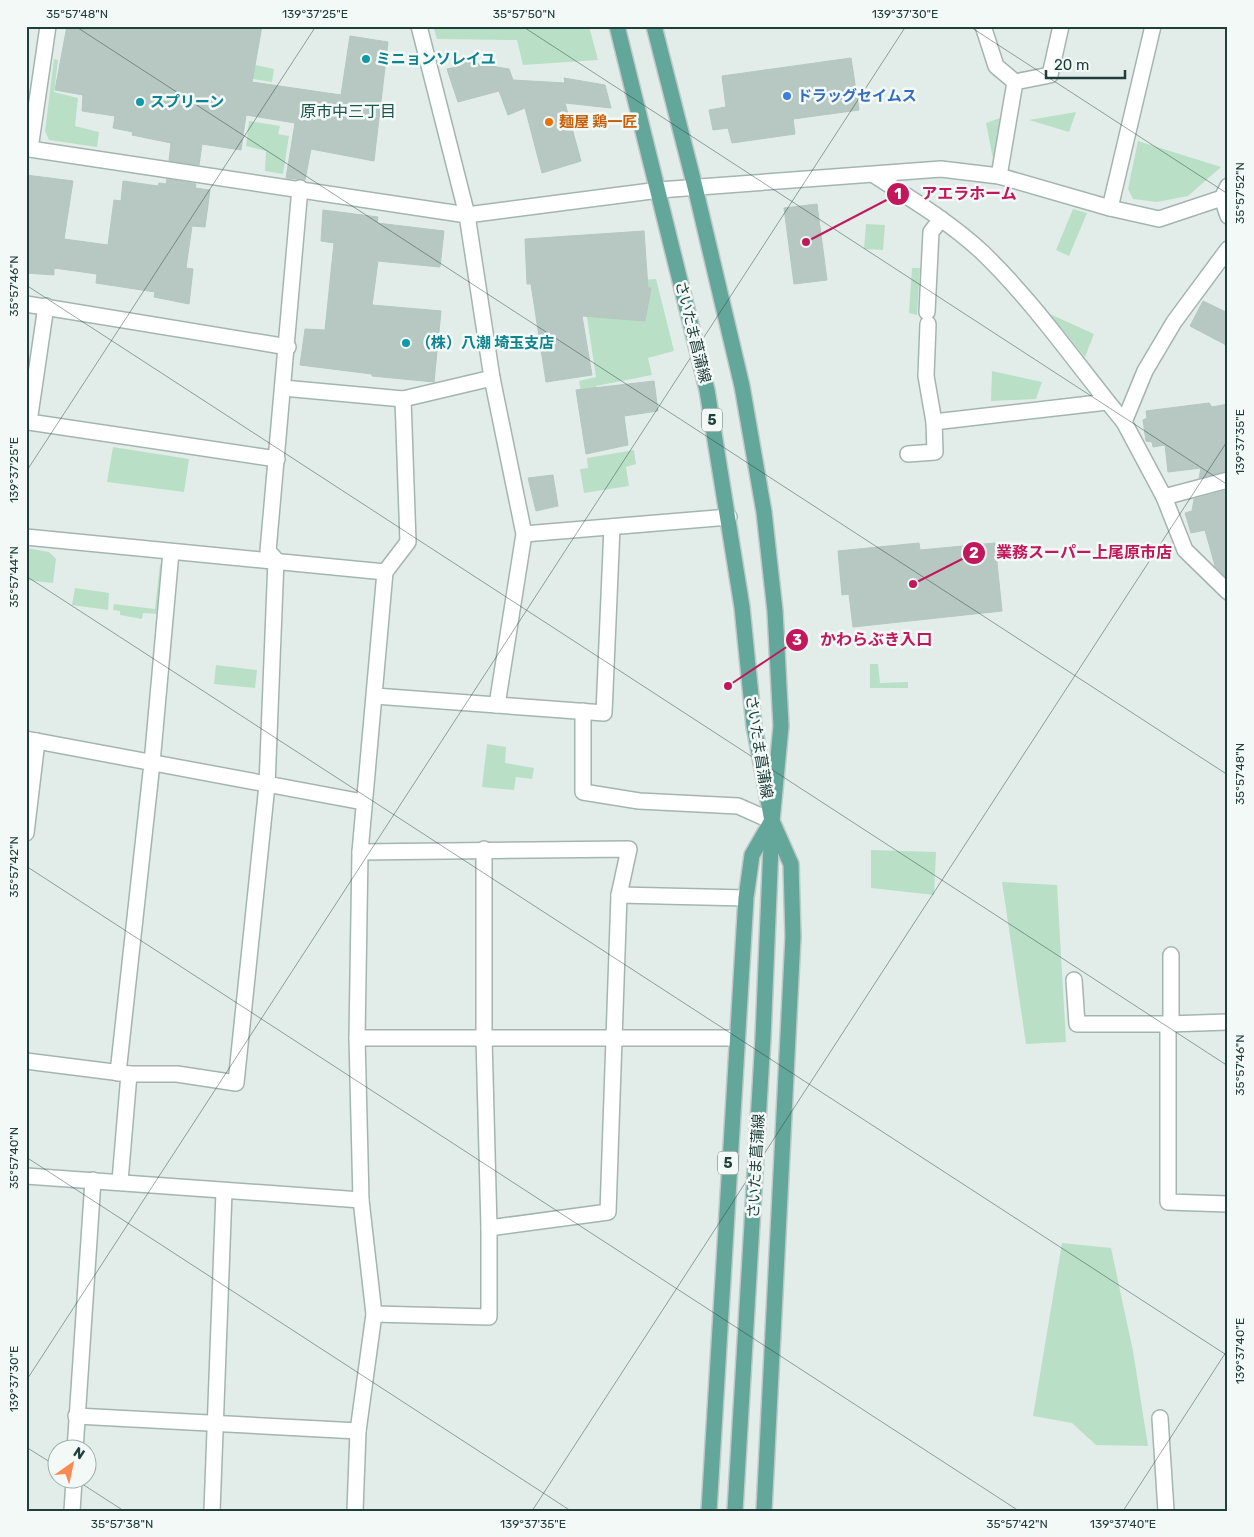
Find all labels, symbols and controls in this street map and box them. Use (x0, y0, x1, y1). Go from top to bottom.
text: 35°57'48"N (46, 7, 108, 21)
text: 139°37'25"E (282, 7, 348, 21)
text: 35°57'50"N (493, 7, 555, 21)
text: 139°37'30"E (872, 7, 938, 21)
scale bar (1046, 48, 1125, 80)
place label: ミニョンソレイユ (376, 50, 496, 68)
marker: ミニョンソレイユ (360, 53, 372, 65)
text: 20 m (1054, 56, 1089, 74)
place label: ドラッグセイムス (797, 87, 917, 105)
marker: ドラッグセイムス (781, 90, 793, 102)
place label: スプリーン (150, 93, 224, 111)
marker: スプリーン (134, 96, 146, 108)
district label: 原市中三丁目 (300, 102, 396, 121)
place label: 麺屋 鶏一匠 (559, 113, 637, 131)
marker: 麺屋 鶏一匠 (543, 116, 555, 128)
text: 35°57'52"N (1233, 162, 1247, 224)
callout: アエラホーム (886, 178, 1027, 209)
text: アエラホーム (921, 184, 1017, 203)
text: 1 (894, 185, 902, 203)
text: 35°57'46"N (7, 255, 21, 317)
street label: さいたま菖蒲線 (672, 279, 714, 385)
place label: （株）八潮 埼玉支店 (416, 334, 554, 352)
marker: （株）八潮 埼玉支店 (400, 337, 412, 349)
road number: 5 (702, 408, 722, 432)
text: 139°37'35"E (1233, 409, 1247, 475)
text: 139°37'25"E (7, 437, 21, 503)
callout: 業務スーパー上尾原市店 (961, 537, 1182, 568)
text: 業務スーパー上尾原市店 (996, 543, 1172, 562)
text: 2 (969, 544, 979, 562)
text: 35°57'44"N (7, 546, 21, 608)
callout: かわらぶき入口 (785, 624, 942, 655)
text: かわらぶき入口 (820, 630, 932, 649)
text: 3 (792, 631, 802, 649)
street label: さいたま菖蒲線 (742, 694, 776, 800)
text: 35°57'48"N (1233, 743, 1247, 805)
text: 35°57'42"N (7, 836, 21, 898)
text: 35°57'46"N (1233, 1034, 1247, 1096)
street label: さいたま菖蒲線 (744, 1113, 768, 1219)
text: 35°57'40"N (7, 1127, 21, 1189)
road number: 5 (718, 1152, 738, 1174)
text: 139°37'40"E (1233, 1318, 1247, 1384)
text: 139°37'30"E (7, 1346, 21, 1412)
north arrow (48, 1440, 98, 1490)
text: N (70, 1444, 88, 1463)
text: 35°57'38"N (91, 1517, 153, 1531)
text: 139°37'35"E (500, 1517, 566, 1531)
text: 35°57'42"N (986, 1517, 1048, 1531)
text: 139°37'40"E (1090, 1517, 1156, 1531)

